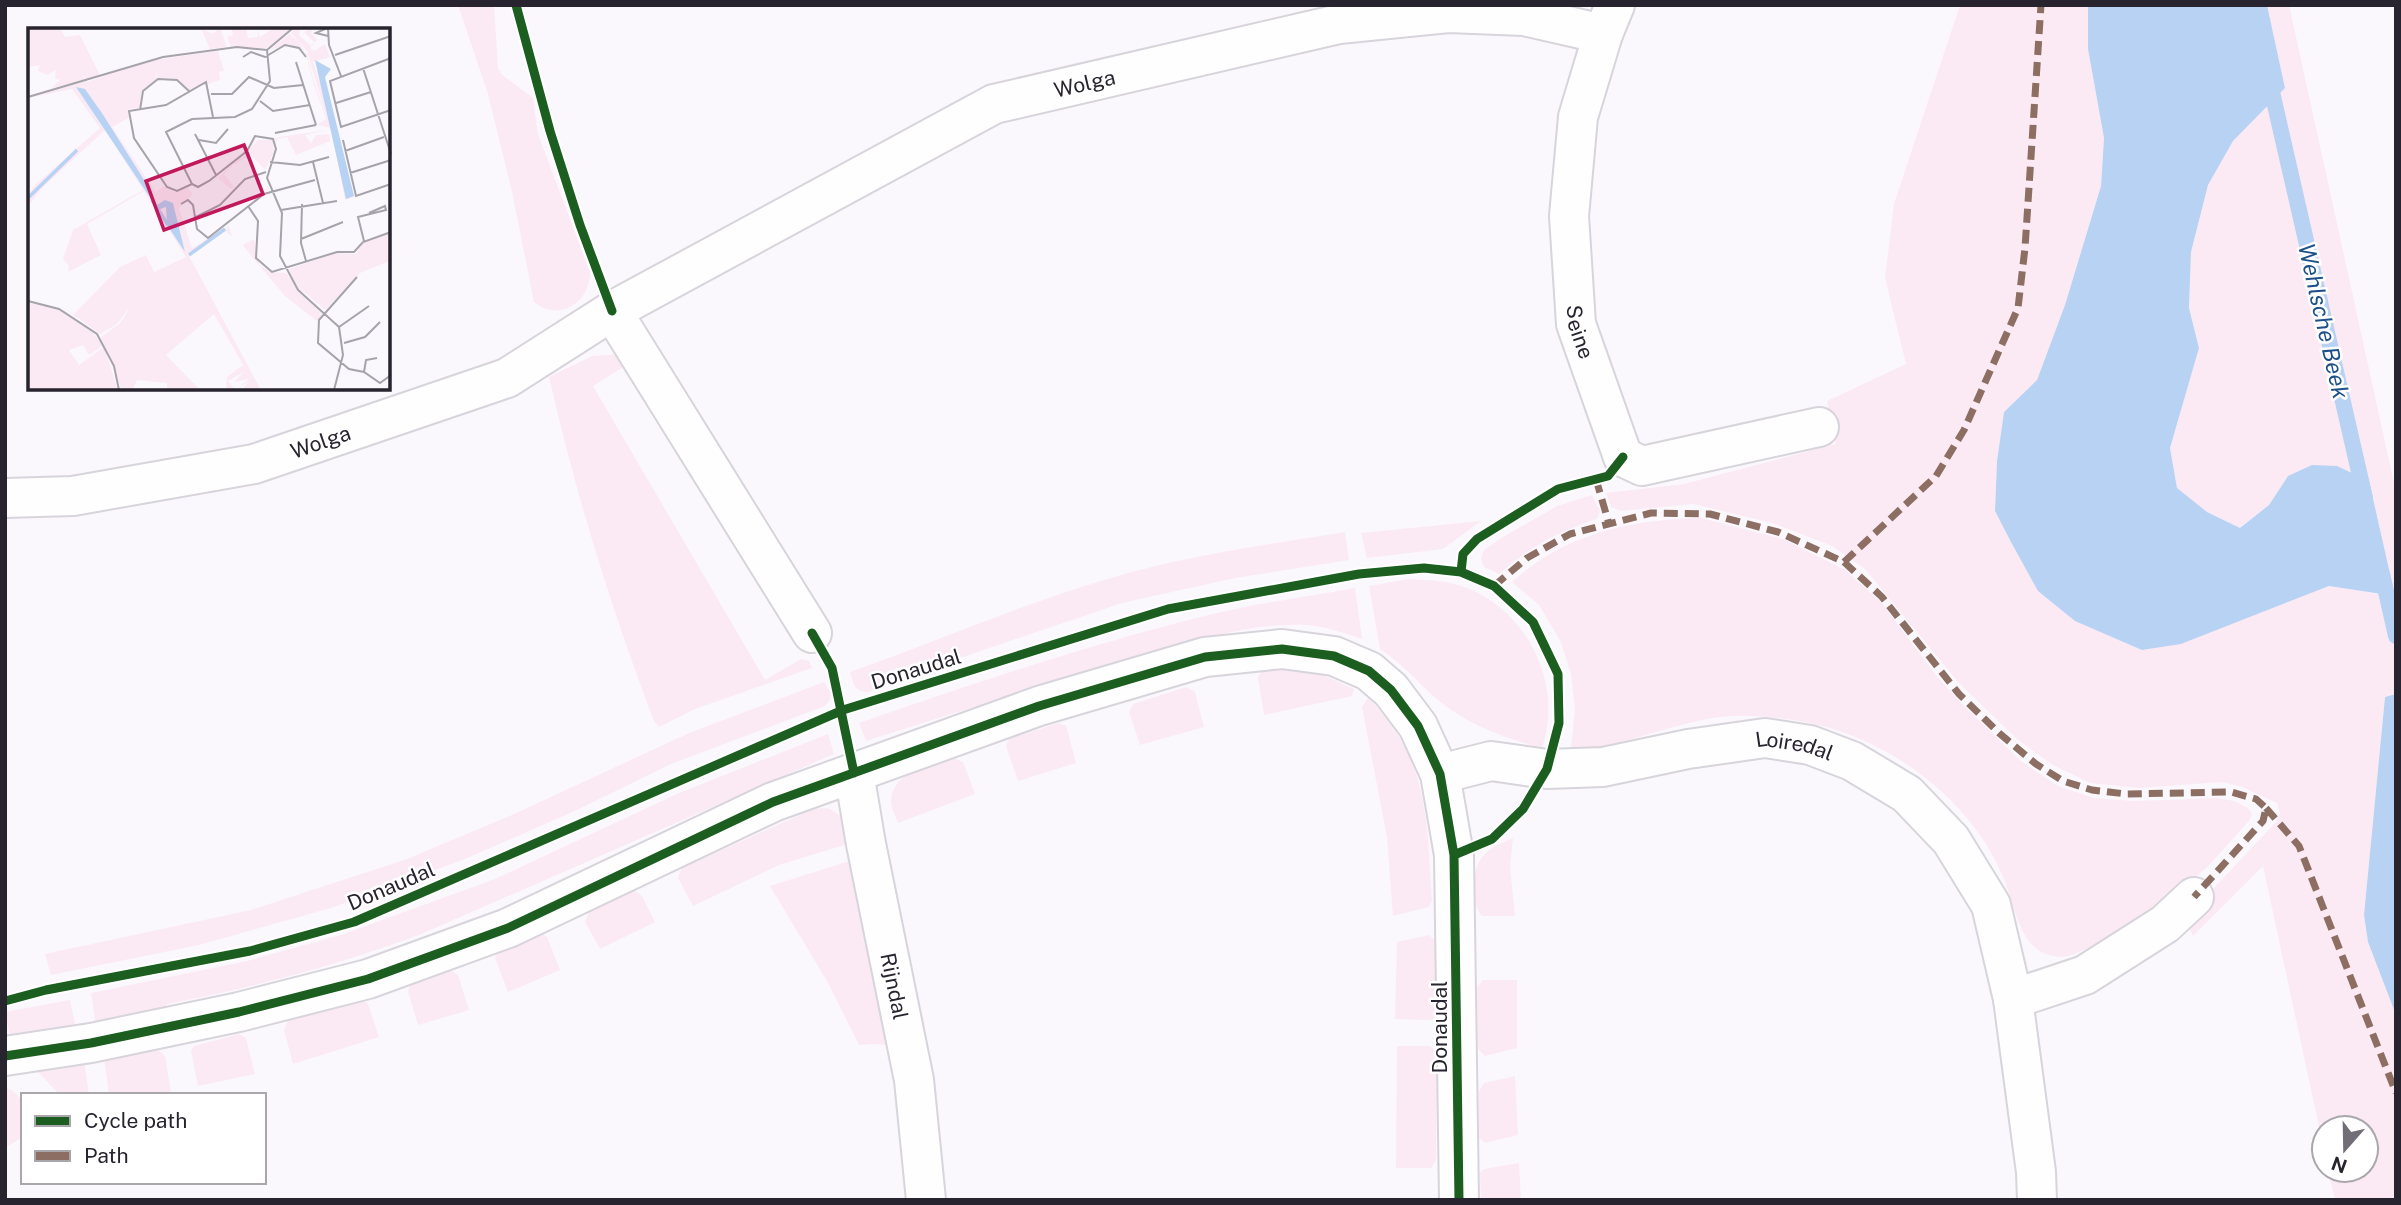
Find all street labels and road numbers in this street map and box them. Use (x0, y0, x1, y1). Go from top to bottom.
street label: Wolga (1052, 64, 1118, 102)
street label: Seine (1562, 304, 1600, 362)
street label: Wolga (287, 420, 354, 463)
street label: Donaudal (868, 643, 964, 695)
street label: Loiredal (1754, 725, 1837, 765)
street label: Donaudal (343, 856, 439, 916)
street label: Rijndal (876, 950, 914, 1022)
street label: Donaudal (1427, 981, 1452, 1073)

